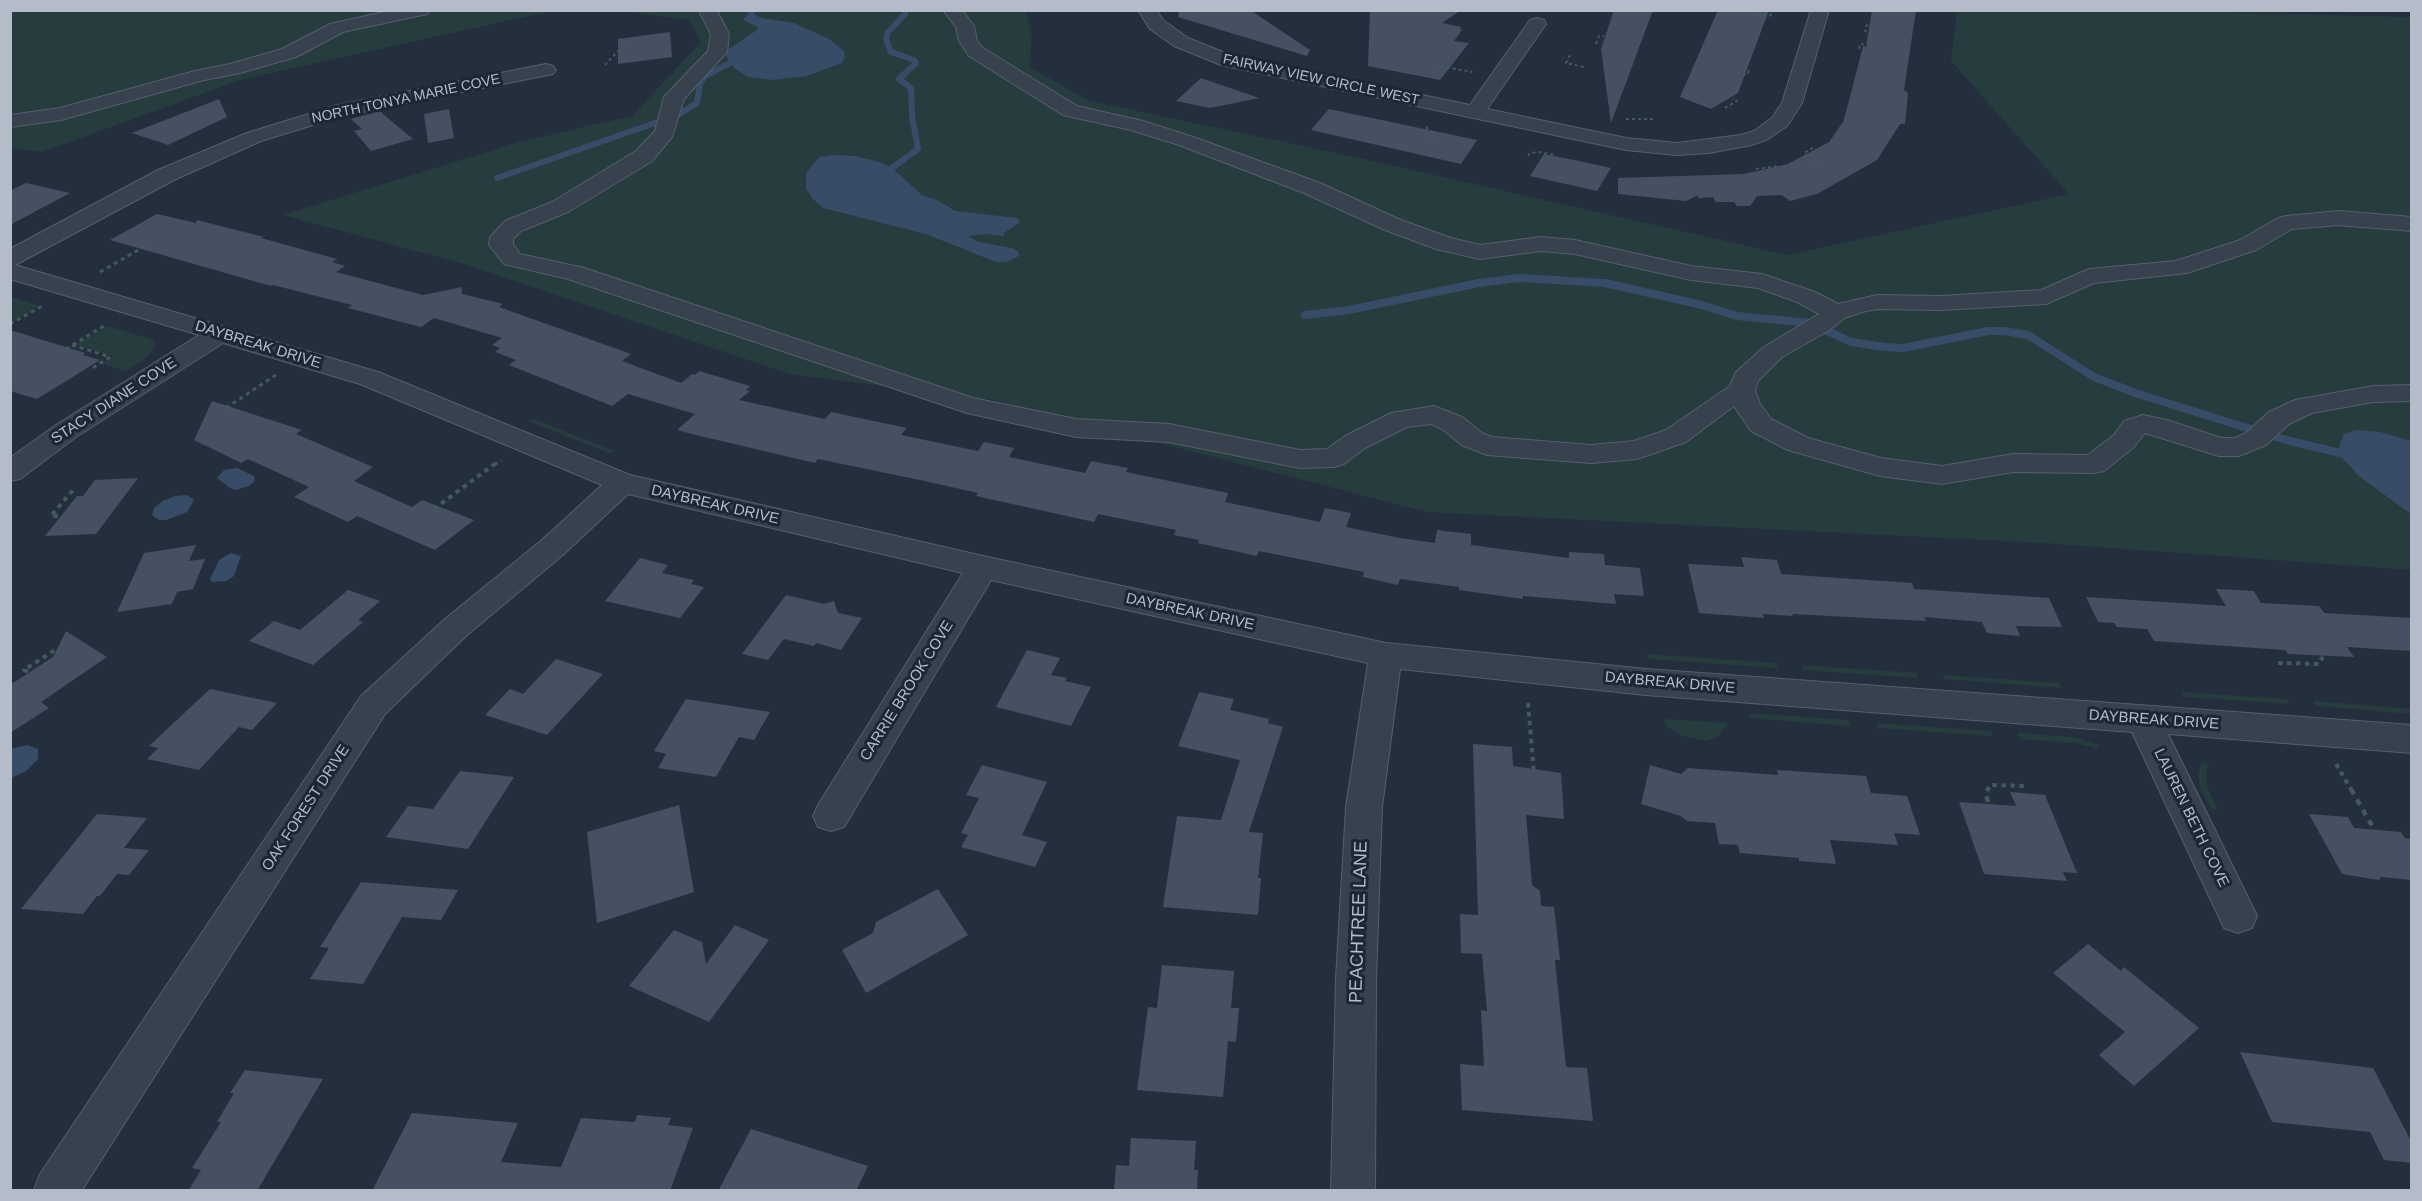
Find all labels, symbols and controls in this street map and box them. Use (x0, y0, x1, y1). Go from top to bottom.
street label: FAIRWAY VIEW CIRCLE WEST (1221, 51, 1421, 109)
street label: NORTH TONYA MARIE COVE (310, 71, 502, 127)
street label: DAYBREAK DRIVE (193, 317, 323, 373)
street label: STACY DIANE COVE (48, 354, 180, 448)
street label: DAYBREAK DRIVE (649, 482, 781, 528)
street label: DAYBREAK DRIVE (1124, 590, 1256, 634)
street label: CARRIE BROOK COVE (857, 618, 957, 764)
street label: DAYBREAK DRIVE (1604, 668, 1736, 698)
street label: DAYBREAK DRIVE (2088, 706, 2220, 734)
street label: OAK FOREST DRIVE (259, 742, 353, 874)
street label: LAUREN BETH COVE (2150, 746, 2232, 890)
street label: PEACHTREE LANE (1345, 841, 1373, 1003)

